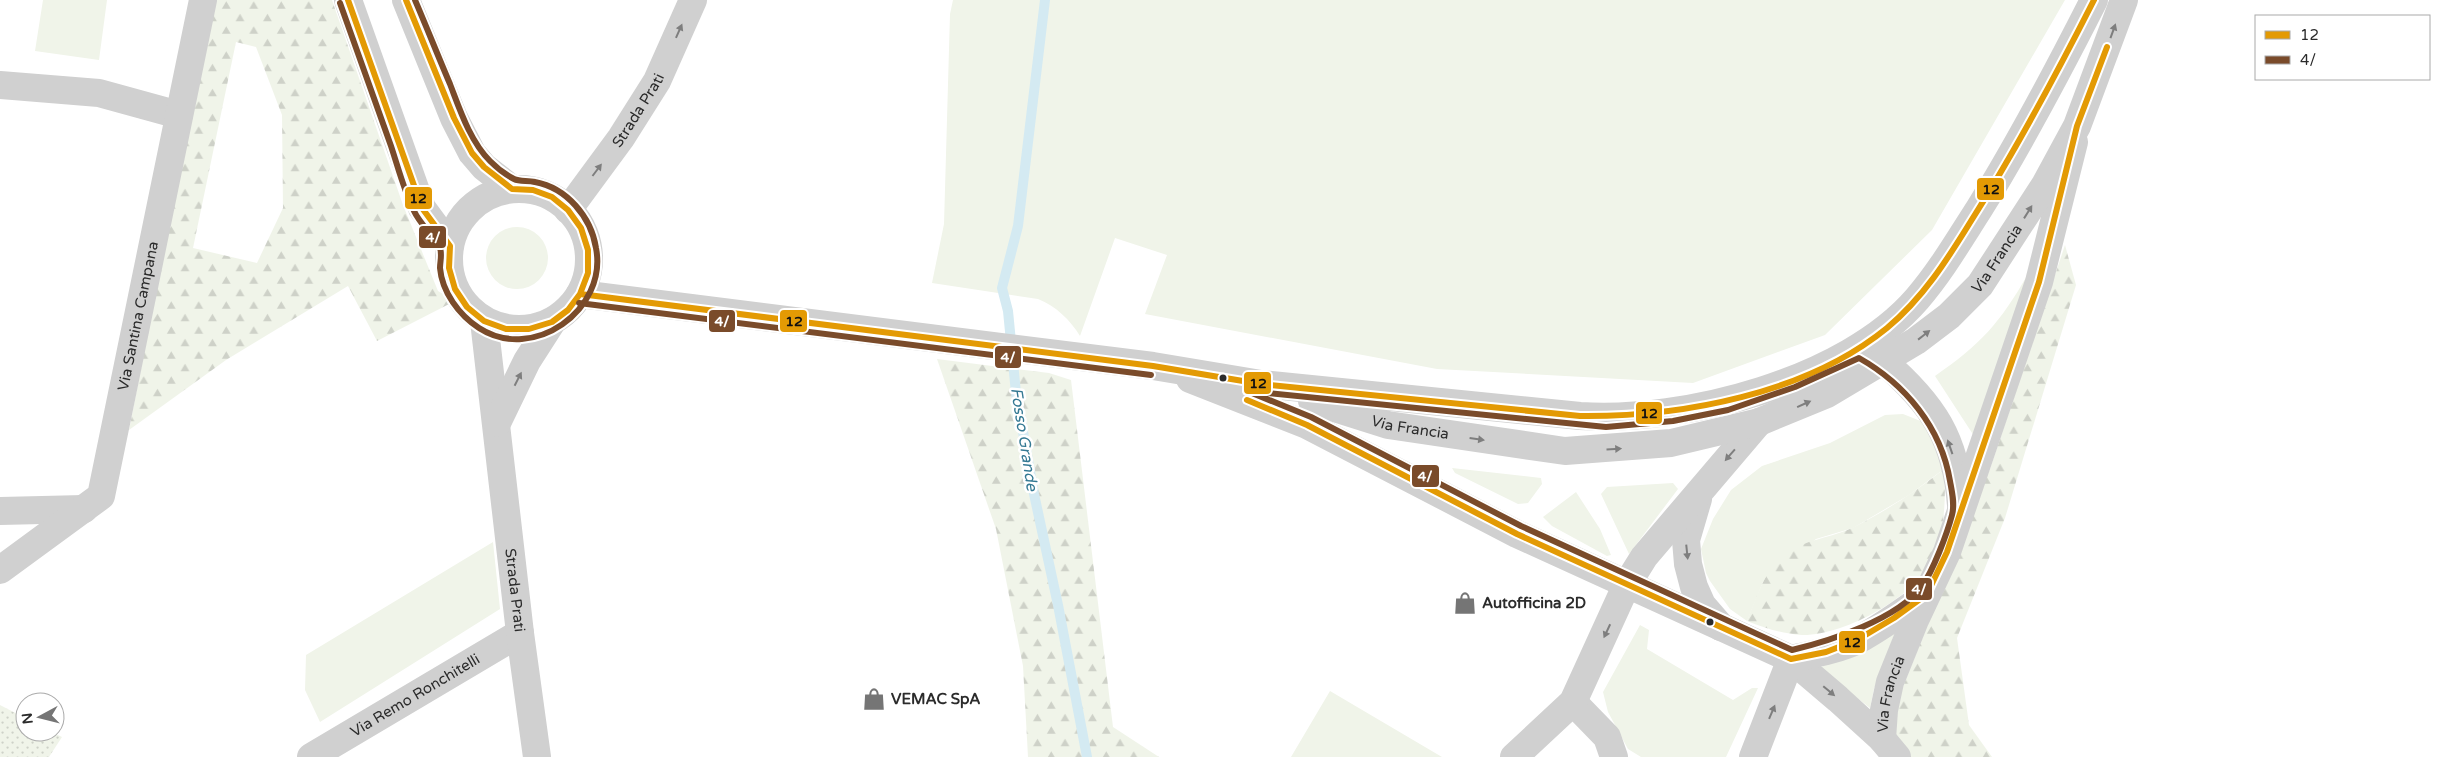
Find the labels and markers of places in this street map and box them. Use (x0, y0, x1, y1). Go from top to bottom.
unlabelled marker (1218, 373, 1228, 383)
shop icon: Autofficina 2D (1452, 590, 1478, 616)
place label: Autofficina 2D (1482, 594, 1586, 612)
unlabelled marker (1705, 617, 1715, 627)
shop icon: VEMAC SpA (861, 686, 887, 712)
place label: VEMAC SpA (891, 690, 980, 709)

